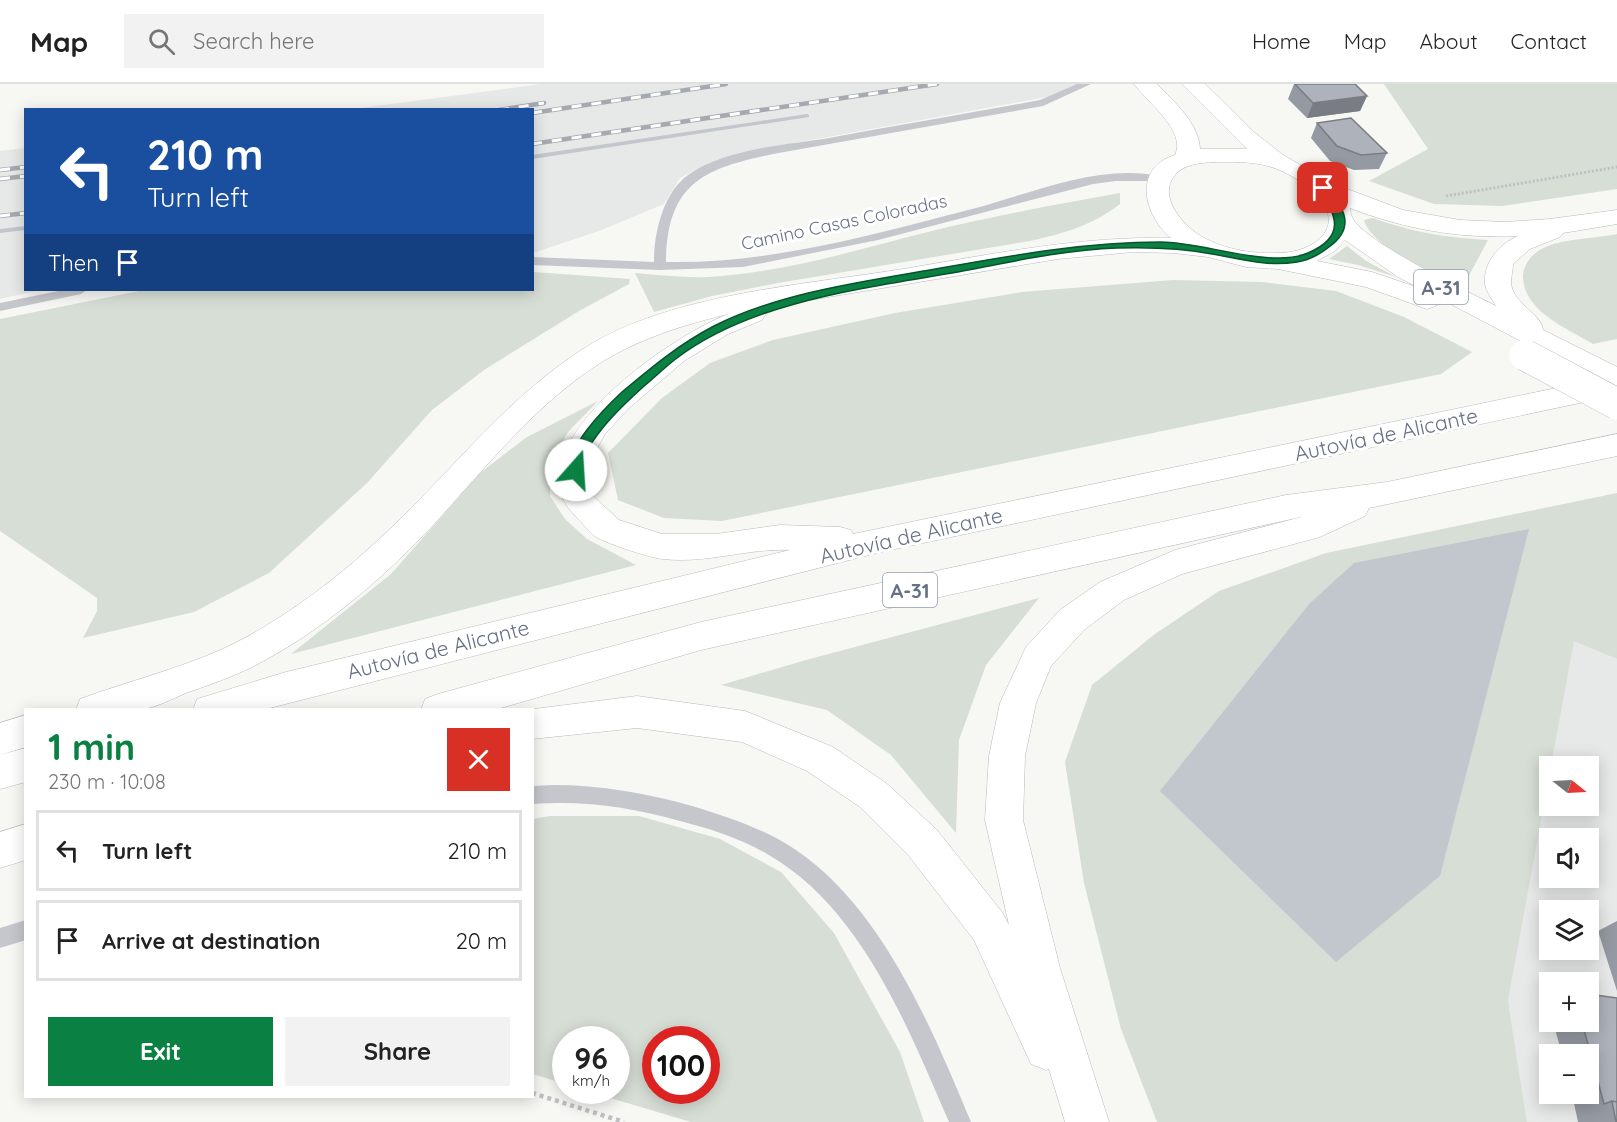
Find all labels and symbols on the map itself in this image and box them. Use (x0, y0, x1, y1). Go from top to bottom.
pin (1297, 162, 1348, 213)
street label: Camino Casas Coloradas (739, 189, 949, 255)
road number: A-31 (1414, 270, 1468, 304)
street label: Autovía de Alicante (1292, 402, 1480, 466)
position arrow (544, 438, 608, 502)
street label: Autovía de Alicante (817, 501, 1005, 569)
road number: A-31 (883, 573, 937, 607)
street label: Autovía de Alicante (344, 614, 532, 684)
north arrow (1539, 756, 1599, 816)
speed limit sign: 100 (642, 1026, 720, 1104)

